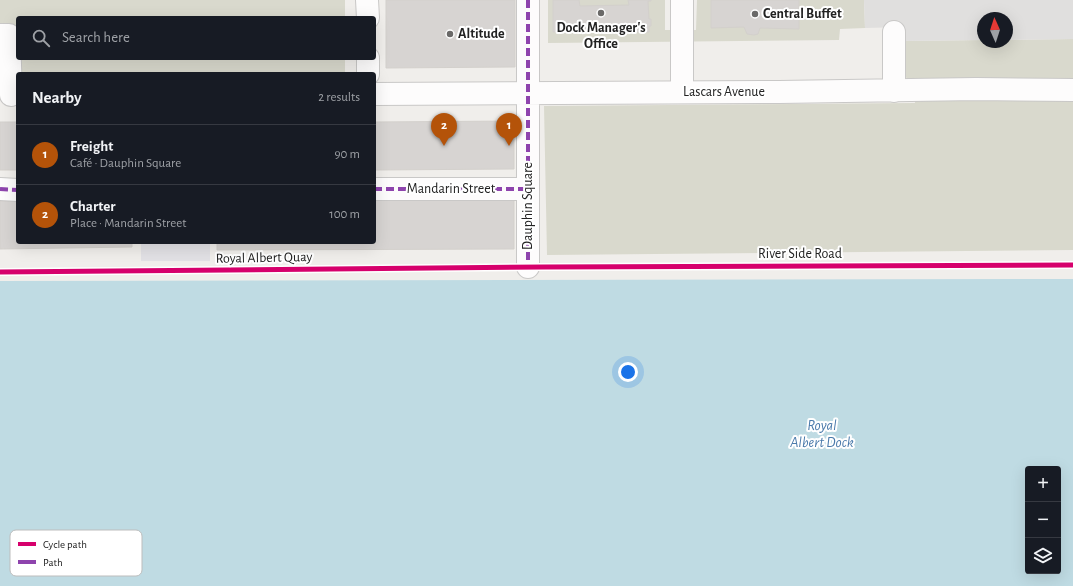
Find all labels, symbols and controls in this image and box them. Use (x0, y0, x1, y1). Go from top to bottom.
place label: Central Buffet (763, 7, 842, 21)
marker: Dock Manager's Office (596, 8, 606, 18)
marker: Central Buffet (750, 9, 760, 19)
north arrow (977, 12, 1013, 48)
search box (16, 16, 376, 60)
place label: Dock Manager's Office (556, 21, 646, 51)
icon: search (30, 27, 52, 49)
place label: Altitude (458, 27, 505, 41)
marker: Altitude (445, 29, 455, 39)
text: Search here (62, 30, 130, 45)
street label: Lascars Avenue (683, 85, 765, 99)
text: Nearby (32, 89, 82, 106)
text: 2 results (318, 91, 360, 104)
pin: 2 (431, 113, 457, 146)
pin: 1 (496, 113, 522, 146)
text: Freight (70, 139, 113, 154)
text: 1 (43, 148, 47, 161)
text: 90 m (334, 148, 360, 161)
text: Café · Dauphin Square (70, 157, 181, 170)
street label: Dauphin Square (521, 162, 535, 250)
street label: Mandarin Street (407, 182, 496, 196)
text: Charter (70, 199, 115, 214)
text: 2 (42, 208, 48, 221)
text: 100 m (329, 208, 360, 221)
text: Place · Mandarin Street (70, 217, 186, 230)
street label: River Side Road (758, 247, 842, 261)
street label: Royal Albert Quay (215, 250, 313, 266)
your location (618, 362, 638, 382)
water label: Royal Albert Dock (789, 418, 854, 450)
map controls (1025, 466, 1061, 574)
button: + (1025, 466, 1061, 502)
button: − (1025, 502, 1061, 538)
legend (10, 530, 142, 576)
button: layers (1025, 538, 1061, 574)
text: Cycle path (43, 539, 87, 550)
text: Path (43, 557, 63, 568)

